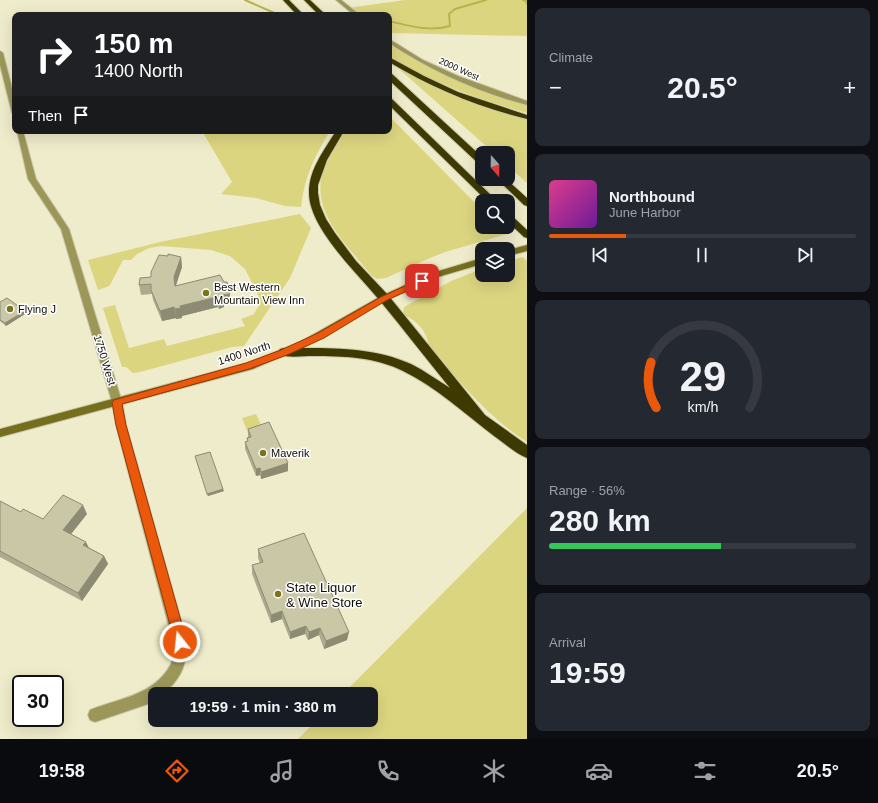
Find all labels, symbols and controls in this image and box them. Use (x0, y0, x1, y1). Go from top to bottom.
icon: right (28, 28, 80, 80)
text: 150 m (94, 28, 173, 59)
text: Climate (549, 50, 593, 65)
street label: 2000 West (437, 56, 481, 82)
text: 1400 North (94, 61, 183, 81)
text: 20.5° (667, 71, 738, 104)
text: − (549, 75, 562, 100)
text: + (843, 75, 856, 100)
icon: arrive (70, 104, 92, 126)
text: Then (28, 107, 62, 124)
north arrow (475, 146, 515, 186)
map controls (475, 146, 515, 282)
text: Northbound (609, 188, 695, 205)
button: search (475, 194, 515, 234)
text: June Harbor (609, 205, 681, 220)
button: layers (475, 242, 515, 282)
icon: previous (589, 244, 611, 266)
icon: pause (691, 244, 713, 266)
icon: next (794, 244, 816, 266)
pin (405, 264, 439, 298)
icon: arrive (411, 270, 433, 292)
place label: Best Western Mountain View Inn (214, 281, 304, 306)
marker: Best Western Mountain View Inn (201, 288, 211, 298)
place label: Flying J (18, 303, 56, 315)
marker: Flying J (5, 304, 15, 314)
street label: 1750 West (92, 333, 118, 387)
street label: 1400 North (216, 339, 272, 367)
text: 29 (679, 352, 726, 399)
text: km/h (687, 398, 718, 414)
place label: Maverik (271, 447, 310, 459)
marker: Maverik (258, 448, 268, 458)
text: Range · 56% (549, 483, 625, 498)
text: 280 km (549, 504, 651, 537)
place label: State Liquor & Wine Store (286, 580, 363, 610)
marker: State Liquor & Wine Store (273, 589, 283, 599)
position arrow (159, 621, 201, 663)
text: Arrival (549, 635, 586, 650)
text: 19:59 (549, 656, 626, 689)
speed limit sign: 30 (12, 675, 64, 727)
text: 19:59 · 1 min · 380 m (190, 698, 336, 715)
icon: directions (163, 757, 191, 785)
icon: music (268, 757, 296, 785)
icon: phone (374, 757, 402, 785)
icon: climate (480, 757, 508, 785)
icon: car (585, 757, 613, 785)
icon: filters (691, 757, 719, 785)
text: 19:58 (39, 761, 85, 781)
text: 20.5° (797, 761, 839, 781)

